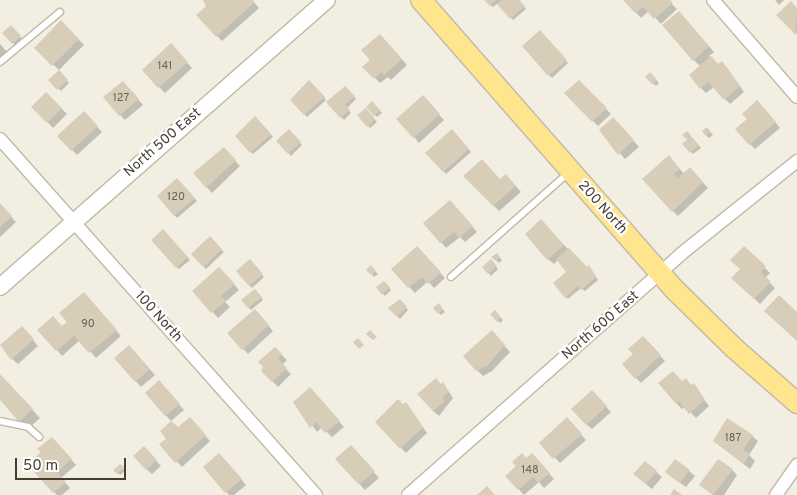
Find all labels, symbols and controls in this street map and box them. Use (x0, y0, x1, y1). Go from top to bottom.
house number: 141 (158, 59, 172, 73)
house number: 127 (113, 91, 129, 105)
street label: North 500 East (121, 105, 205, 181)
street label: 200 North (574, 178, 630, 238)
house number: 120 (167, 190, 185, 204)
street label: 100 North (131, 288, 185, 346)
street label: North 600 East (559, 288, 643, 364)
house number: 90 (81, 317, 95, 331)
house number: 187 (725, 431, 741, 445)
scale bar (18, 448, 129, 480)
text: 50 m (23, 457, 58, 476)
house number: 148 (521, 463, 539, 477)

